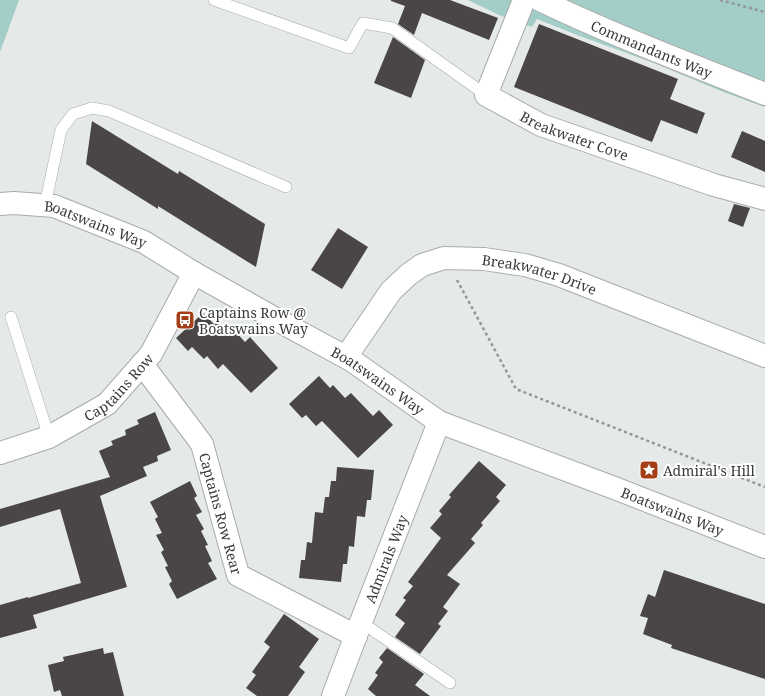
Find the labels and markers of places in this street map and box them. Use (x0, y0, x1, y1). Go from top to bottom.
place label: Captains Row @ Boatswains Way (199, 303, 308, 338)
bus stop icon: Captains Row @ Boatswains Way (174, 309, 196, 331)
place icon: Admiral's Hill (638, 459, 660, 481)
place label: Admiral's Hill (663, 461, 755, 480)

